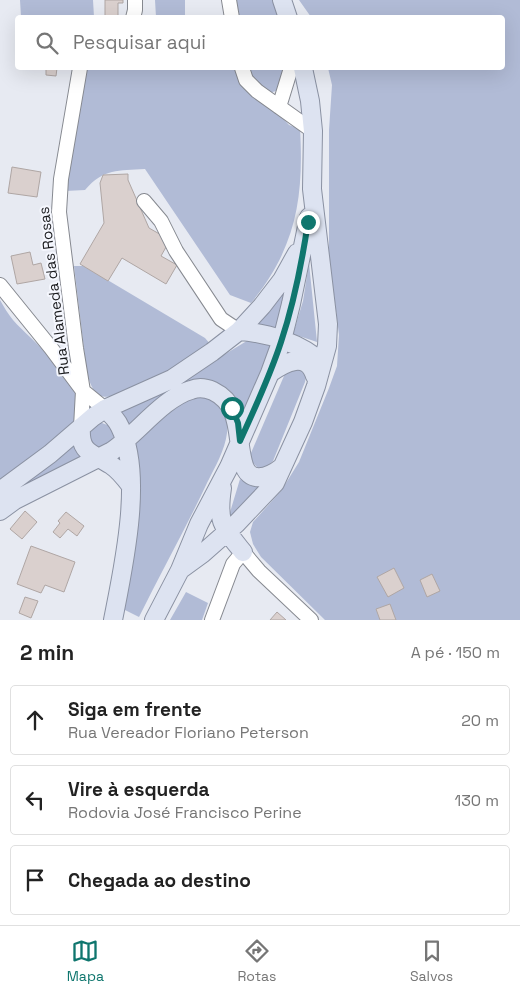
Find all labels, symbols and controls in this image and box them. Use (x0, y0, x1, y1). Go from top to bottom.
search box (15, 15, 505, 70)
icon: search (33, 29, 61, 57)
text: Pesquisar aqui (73, 30, 206, 55)
street label: Rua Alameda das Rosas (34, 206, 73, 376)
route end (297, 211, 320, 234)
route start (221, 397, 244, 420)
text: 2 min (20, 639, 74, 666)
text: A pé · 150 m (411, 642, 500, 663)
text: Siga em frente (68, 697, 202, 722)
icon: ahead (21, 706, 49, 734)
text: 20 m (461, 710, 499, 731)
text: Rua Vereador Floriano Peterson (68, 722, 309, 743)
text: Vire à esquerda (68, 777, 210, 802)
icon: left (21, 786, 49, 814)
text: 130 m (455, 790, 499, 811)
text: Rodovia José Francisco Perine (68, 802, 302, 823)
icon: arrive (21, 866, 49, 894)
text: Chegada ao destino (68, 868, 251, 893)
tab: Mapa (67, 937, 104, 985)
tab: Rotas (237, 937, 276, 985)
tab: Salvos (410, 937, 453, 985)

